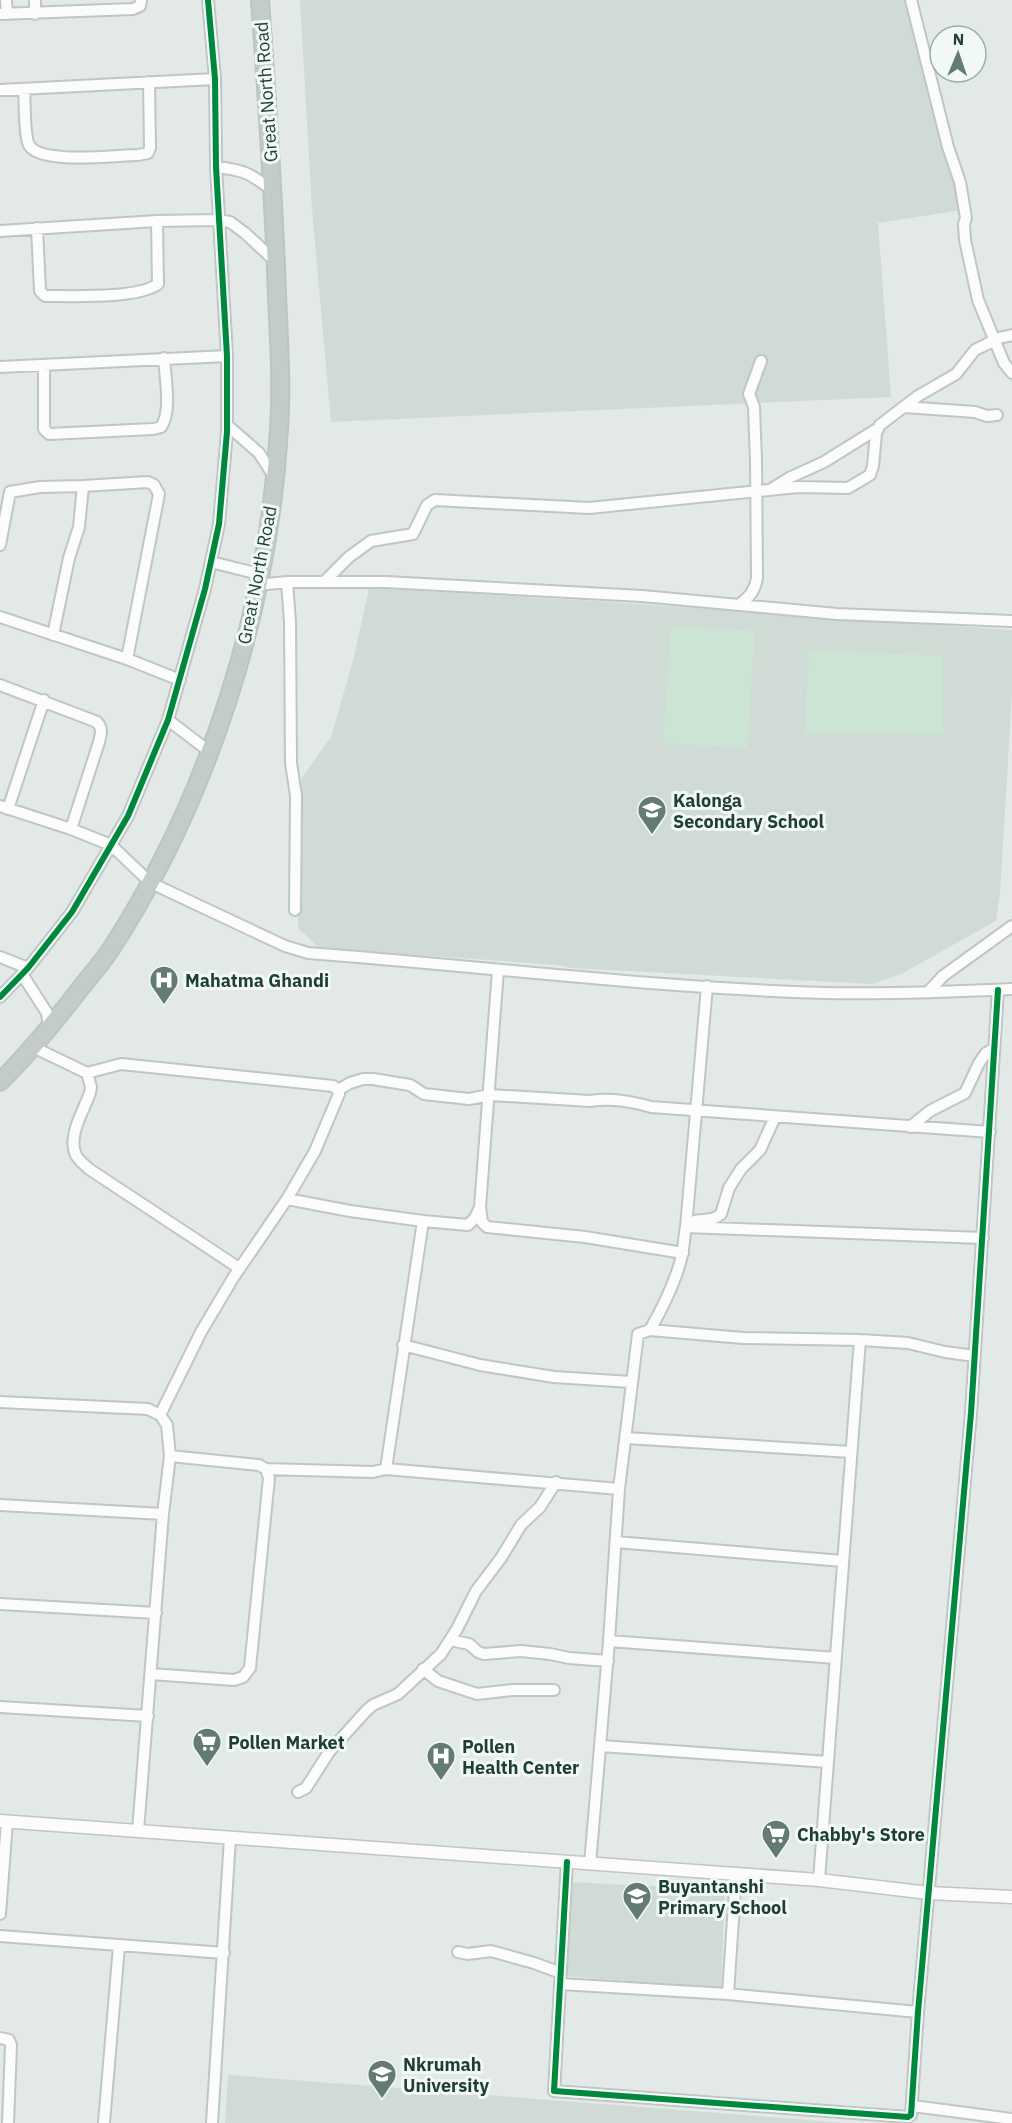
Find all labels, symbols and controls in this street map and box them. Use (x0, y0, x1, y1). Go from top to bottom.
street label: Great North Road (250, 21, 282, 163)
north arrow (928, 24, 988, 84)
text: N (952, 29, 965, 49)
street label: Great North Road (232, 504, 282, 646)
place label: Kalonga Secondary School (673, 789, 824, 833)
school or university icon: Kalonga Secondary School (636, 794, 668, 836)
hospital icon: Mahatma Ghandi (148, 964, 180, 1006)
place label: Mahatma Ghandi (185, 969, 329, 992)
supermarket icon: Pollen Market (191, 1726, 223, 1768)
place label: Pollen Market (228, 1731, 345, 1754)
place label: Pollen Health Center (462, 1735, 579, 1779)
hospital icon: Pollen Health Center (425, 1740, 457, 1782)
supermarket icon: Chabby's Store (760, 1818, 792, 1860)
place label: Chabby's Store (797, 1823, 925, 1846)
place label: Buyantanshi Primary School (658, 1875, 787, 1919)
school or university icon: Buyantanshi Primary School (621, 1880, 653, 1922)
place label: Nkrumah University (403, 2053, 489, 2097)
school or university icon: Nkrumah University (366, 2058, 398, 2100)

